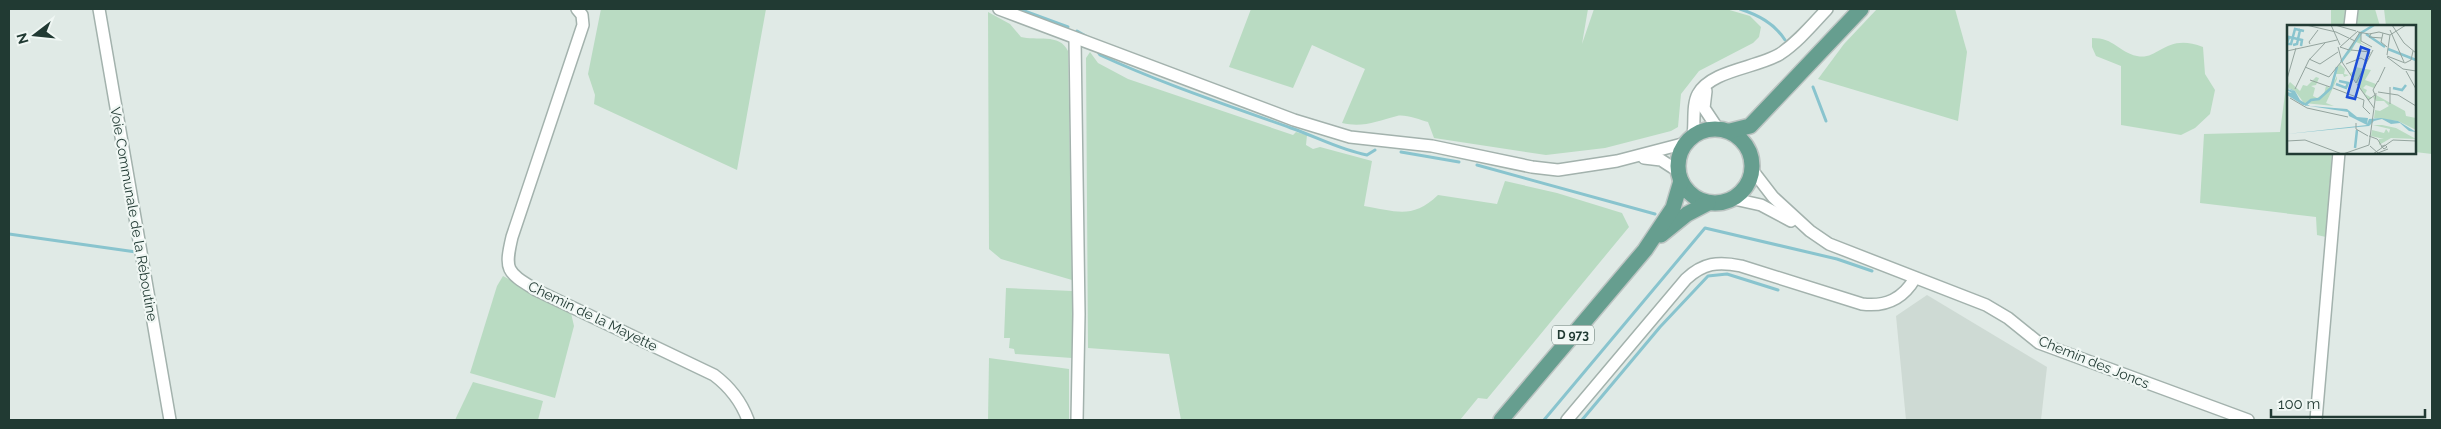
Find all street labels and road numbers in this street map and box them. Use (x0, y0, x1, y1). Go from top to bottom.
street label: Voie Communale de la Réboutine (107, 106, 161, 322)
street label: Chemin de la Mayette (526, 278, 660, 354)
road number: D 973 (1552, 326, 1594, 344)
street label: Chemin des Joncs (2036, 332, 2152, 392)

